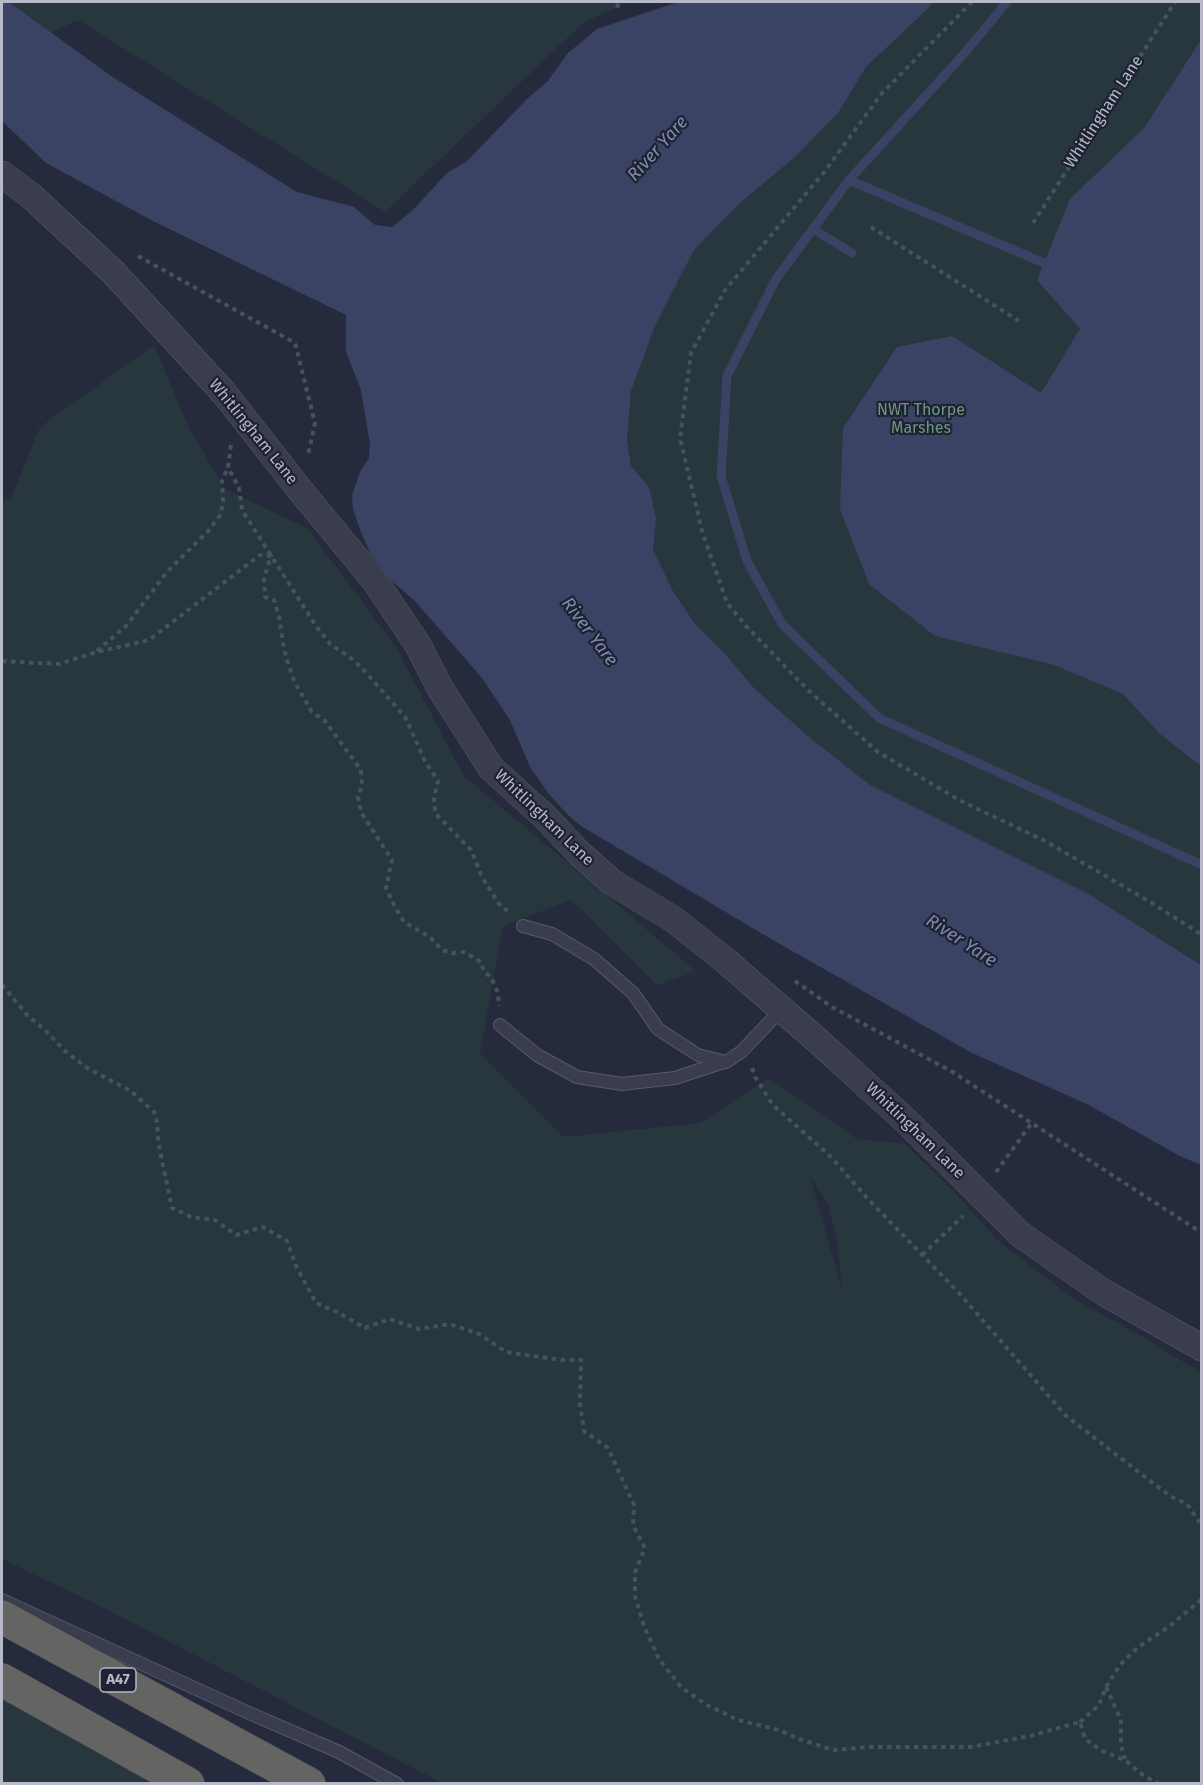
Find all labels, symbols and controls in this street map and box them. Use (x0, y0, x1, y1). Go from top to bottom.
street label: Whitlingham Lane (1060, 52, 1148, 172)
water label: River Yare (623, 112, 693, 186)
street label: Whitlingham Lane (205, 375, 301, 489)
park label: NWT Thorpe Marshes (877, 401, 965, 439)
water label: River Yare (556, 594, 622, 670)
street label: Whitlingham Lane (490, 766, 598, 870)
water label: River Yare (922, 910, 1000, 972)
street label: Whitlingham Lane (861, 1079, 969, 1183)
road number: A47 (100, 1668, 136, 1692)

